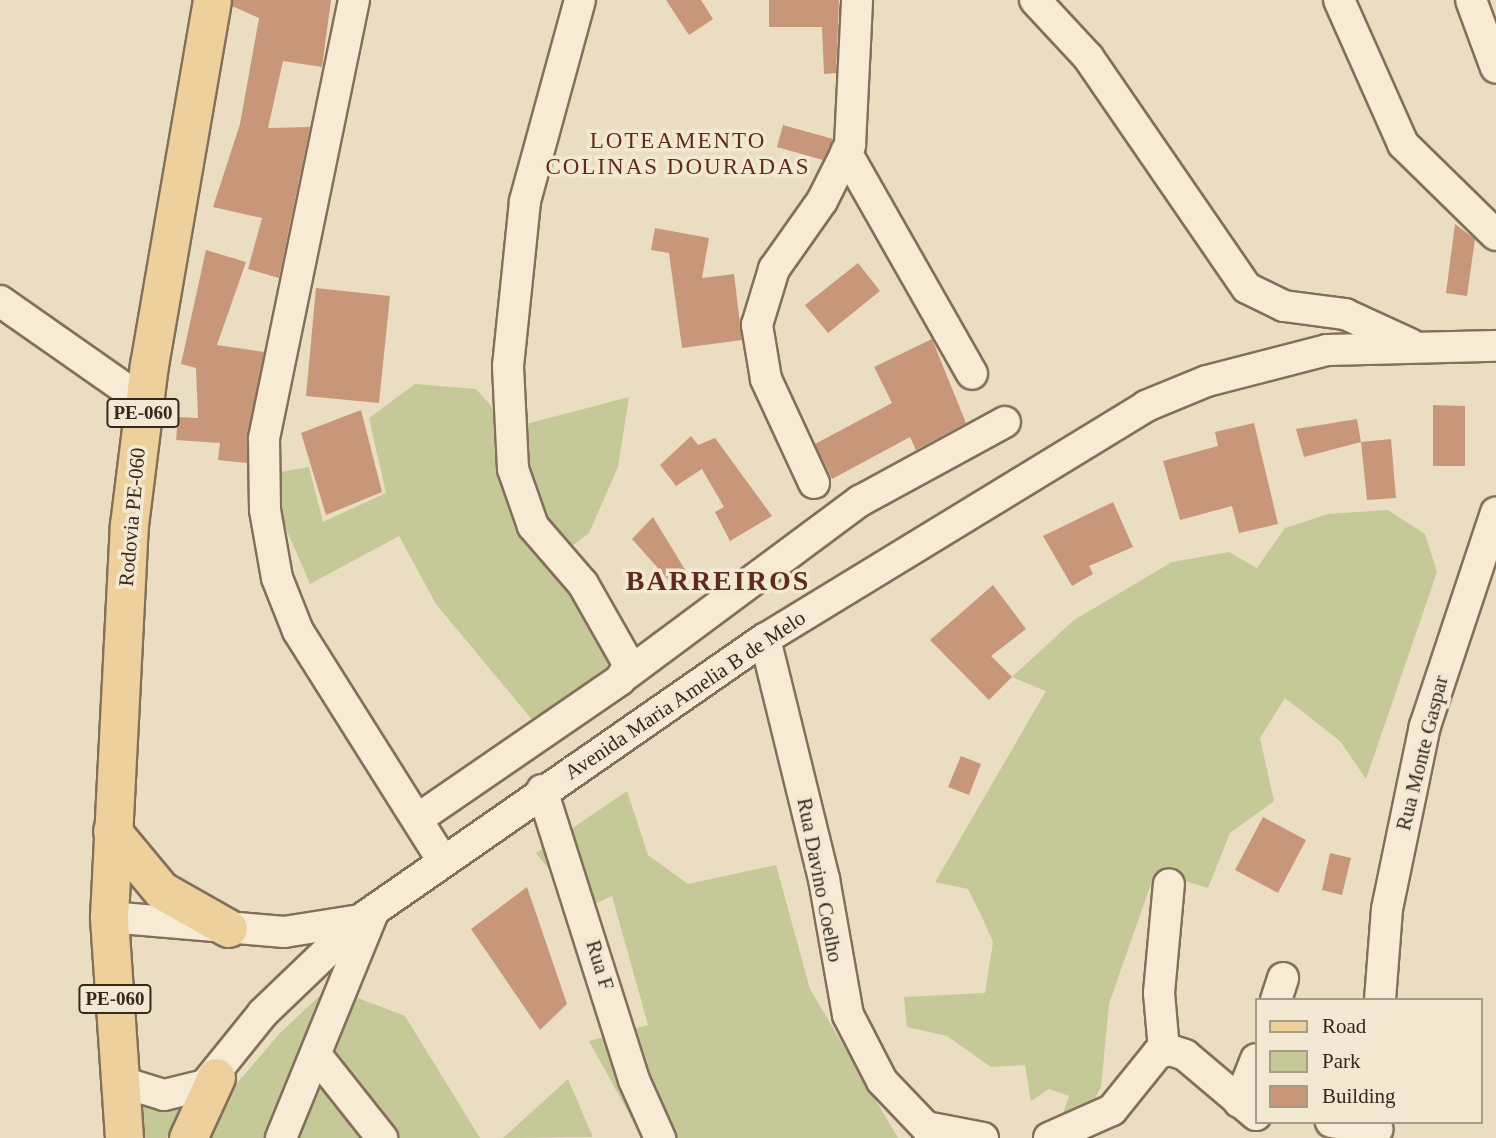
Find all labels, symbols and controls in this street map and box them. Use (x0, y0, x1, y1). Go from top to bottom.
district label: LOTEAMENTO COLINAS DOURADAS (547, 127, 809, 181)
road number: PE-060 (106, 398, 180, 428)
street label: Rodovia PE-060 (113, 446, 151, 588)
district label: BARREIROS (627, 564, 809, 598)
street label: Avenida Maria Amelia B de Melo (559, 605, 811, 785)
street label: Rua Monte Gaspar (1391, 673, 1453, 833)
street label: Rua Davino Coelho (792, 796, 848, 964)
street label: Rua F (581, 937, 619, 993)
road number: PE-060 (78, 984, 152, 1015)
legend (1254, 998, 1482, 1124)
text: Road (1322, 1014, 1366, 1038)
text: Park (1322, 1049, 1361, 1073)
text: Building (1322, 1084, 1396, 1108)

